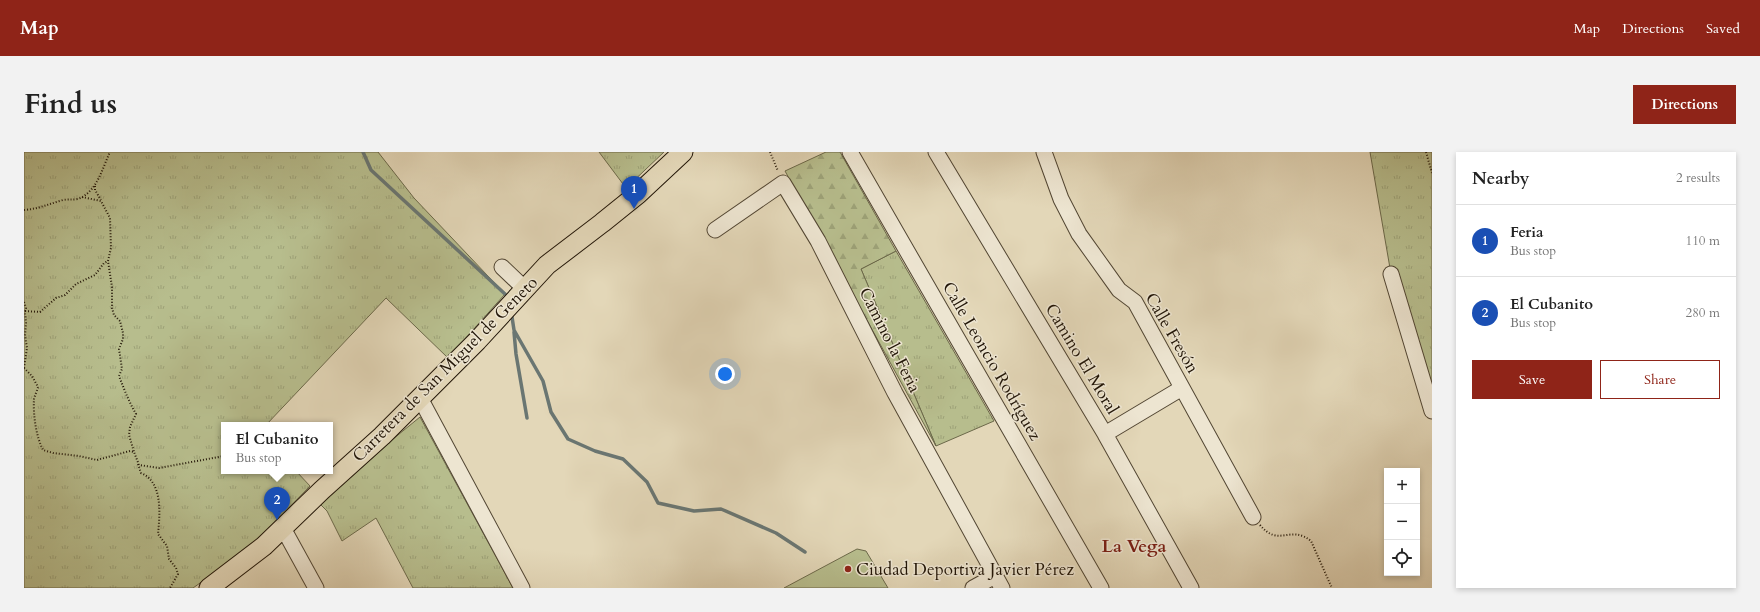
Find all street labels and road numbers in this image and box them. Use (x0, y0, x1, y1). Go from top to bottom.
street label: Carretera de San Miguel de Geneto (347, 271, 543, 467)
street label: Calle Leoncio Rodríguez (937, 277, 1047, 445)
street label: Camino la Feria (854, 284, 927, 397)
street label: Calle Fresón (1140, 289, 1204, 378)
street label: Camino El Moral (1040, 299, 1124, 419)

